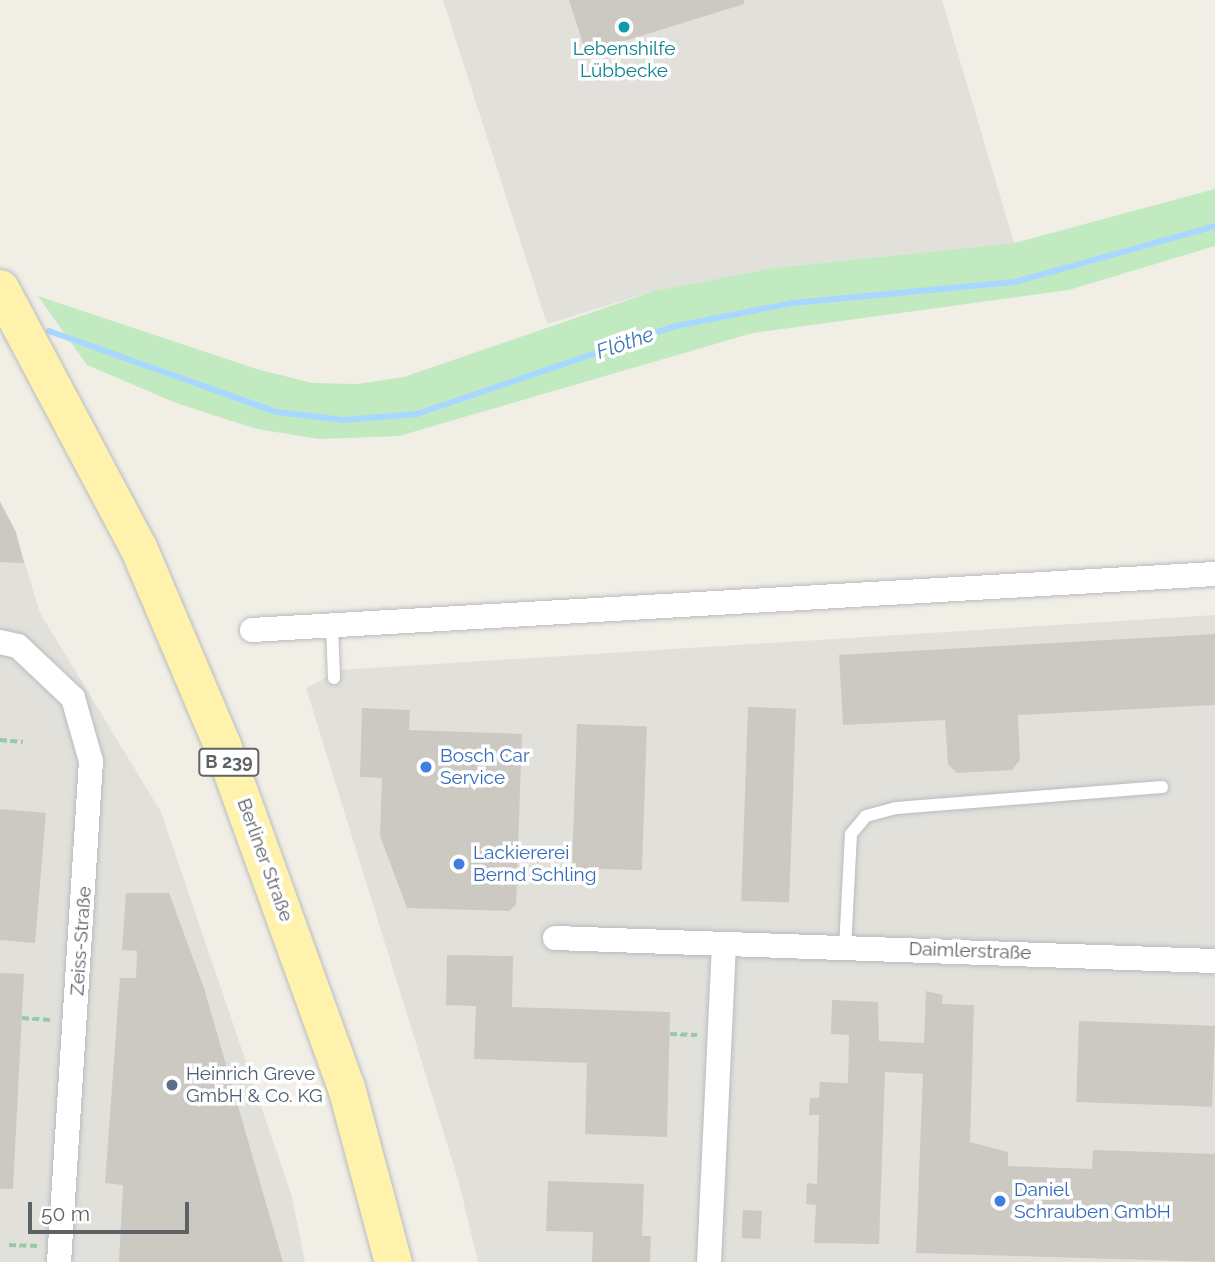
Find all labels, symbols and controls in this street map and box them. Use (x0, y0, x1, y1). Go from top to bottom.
marker: Lebenshilfe Lübbecke (616, 19, 632, 35)
place label: Lebenshilfe Lübbecke (573, 38, 675, 82)
water label: Flöthe (593, 321, 657, 365)
place label: Bosch Car Service (440, 745, 530, 789)
road number: B 239 (198, 748, 260, 776)
marker: Bosch Car Service (418, 759, 434, 775)
street label: Berliner Straße (232, 795, 298, 925)
place label: Lackiererei Bernd Schling (473, 842, 596, 886)
marker: Lackiererei Bernd Schling (451, 856, 467, 872)
street label: Zeiss-Straße (66, 886, 96, 996)
street label: Daimlerstraße (908, 937, 1032, 965)
place label: Heinrich Greve GmbH & Co. KG (186, 1063, 322, 1107)
marker: Heinrich Greve GmbH & Co. KG (164, 1077, 180, 1093)
place label: Daniel Schrauben GmbH (1014, 1179, 1171, 1223)
scale bar (32, 1188, 192, 1232)
marker: Daniel Schrauben GmbH (992, 1193, 1008, 1209)
text: 50 m (41, 1201, 90, 1226)

